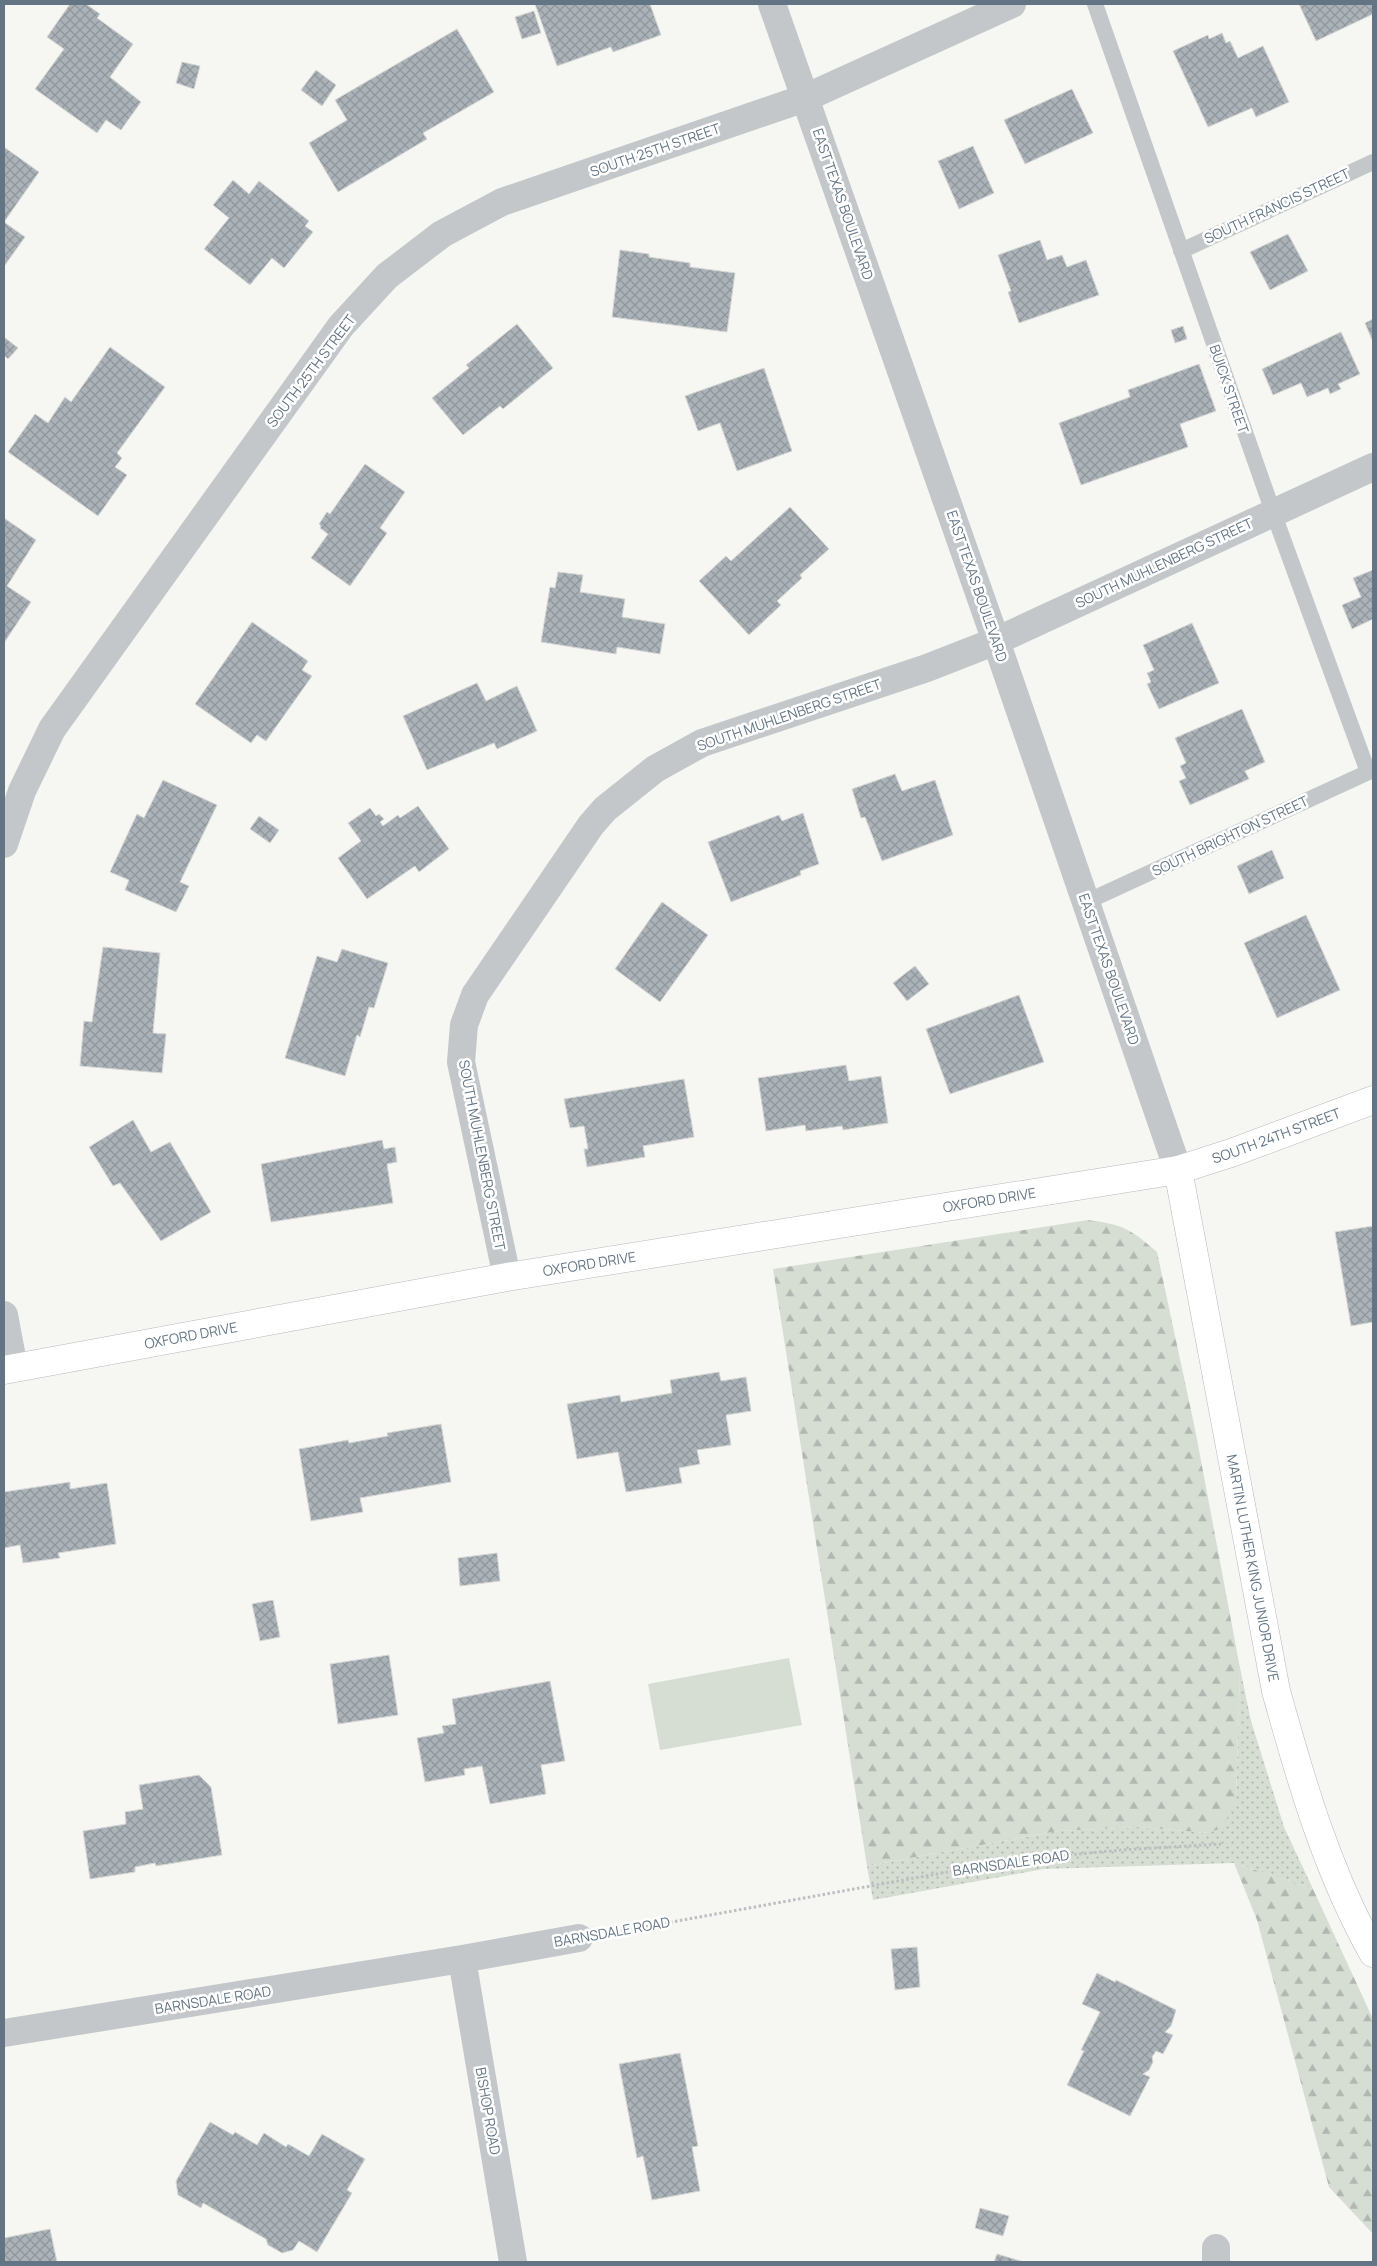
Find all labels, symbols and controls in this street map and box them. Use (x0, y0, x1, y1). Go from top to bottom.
street label: SOUTH 25TH STREET (587, 118, 723, 181)
street label: EAST TEXAS BOULEVARD (809, 126, 878, 282)
street label: SOUTH FRANCIS STREET (1201, 163, 1353, 248)
street label: SOUTH 25TH STREET (262, 310, 360, 431)
street label: BUICK STREET (1205, 342, 1254, 436)
street label: EAST TEXAS BOULEVARD (943, 508, 1012, 664)
street label: SOUTH MUHLENBERG STREET (1072, 513, 1256, 612)
street label: SOUTH MUHLENBERG STREET (694, 674, 884, 755)
street label: SOUTH BRIGHTON STREET (1149, 791, 1312, 880)
street label: EAST TEXAS BOULEVARD (1075, 891, 1144, 1047)
street label: SOUTH MUHLENBERG STREET (455, 1058, 510, 1252)
street label: SOUTH 24TH STREET (1209, 1103, 1343, 1167)
street label: OXFORD DRIVE (941, 1183, 1037, 1216)
street label: OXFORD DRIVE (541, 1247, 637, 1280)
street label: OXFORD DRIVE (143, 1317, 239, 1353)
street label: MARTIN LUTHER KING JUNIOR DRIVE (1223, 1453, 1284, 1683)
street label: BARNSDALE ROAD (951, 1845, 1070, 1880)
street label: BARNSDALE ROAD (552, 1912, 671, 1951)
street label: BARNSDALE ROAD (153, 1981, 272, 2018)
street label: BISHOP ROAD (471, 2066, 506, 2156)

